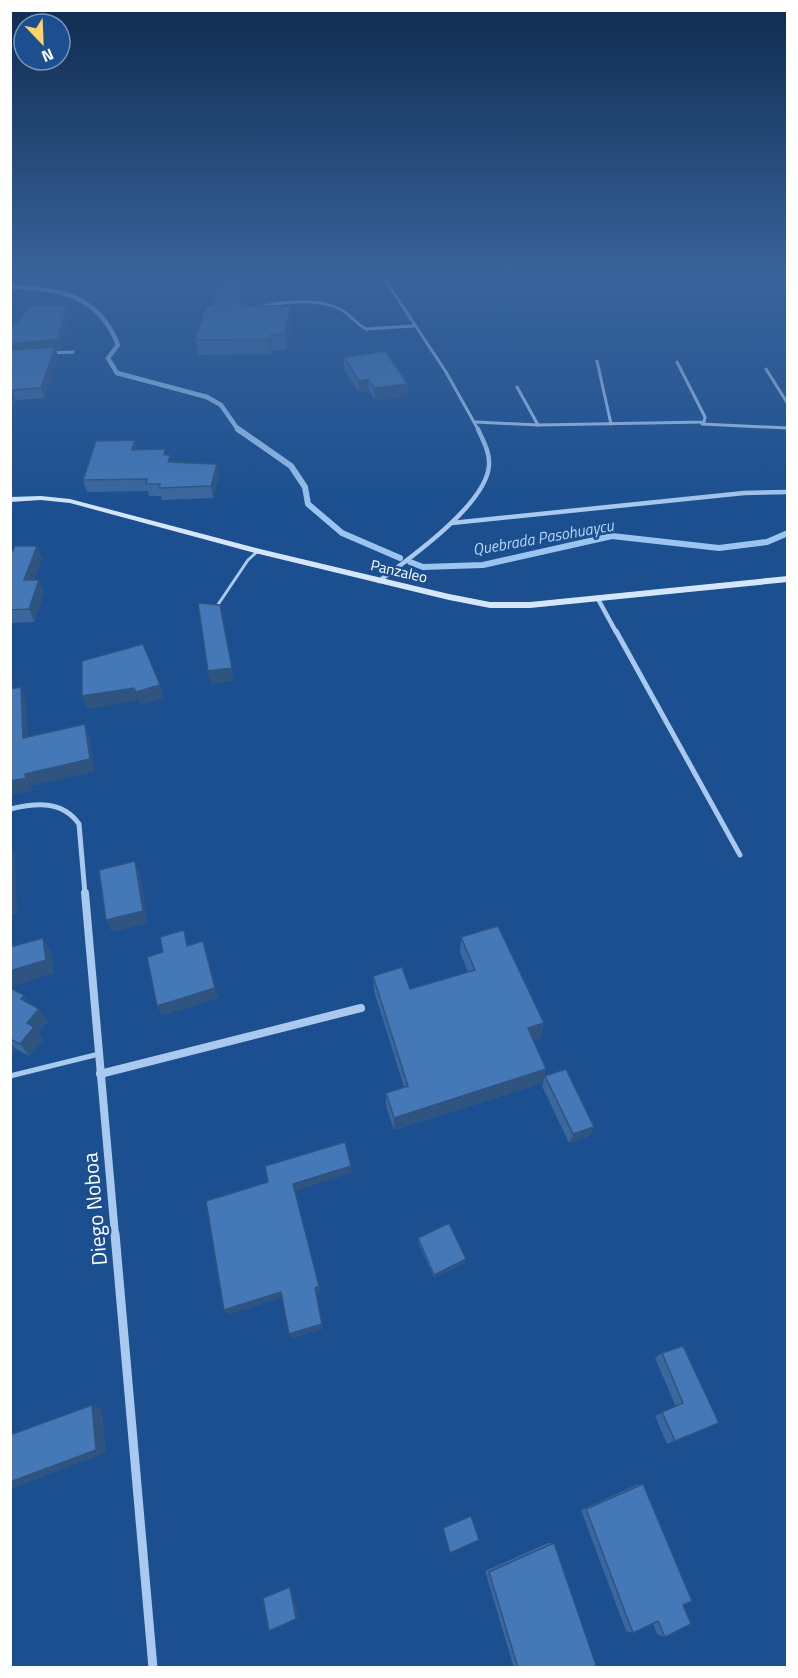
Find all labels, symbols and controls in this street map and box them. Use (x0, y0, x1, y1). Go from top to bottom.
north arrow (12, 12, 72, 72)
text: N (38, 43, 58, 69)
water label: Quebrada Pasohuaycu (471, 513, 616, 561)
street label: Panzaleo (368, 553, 430, 589)
street label: Diego Noboa (73, 1151, 115, 1267)

